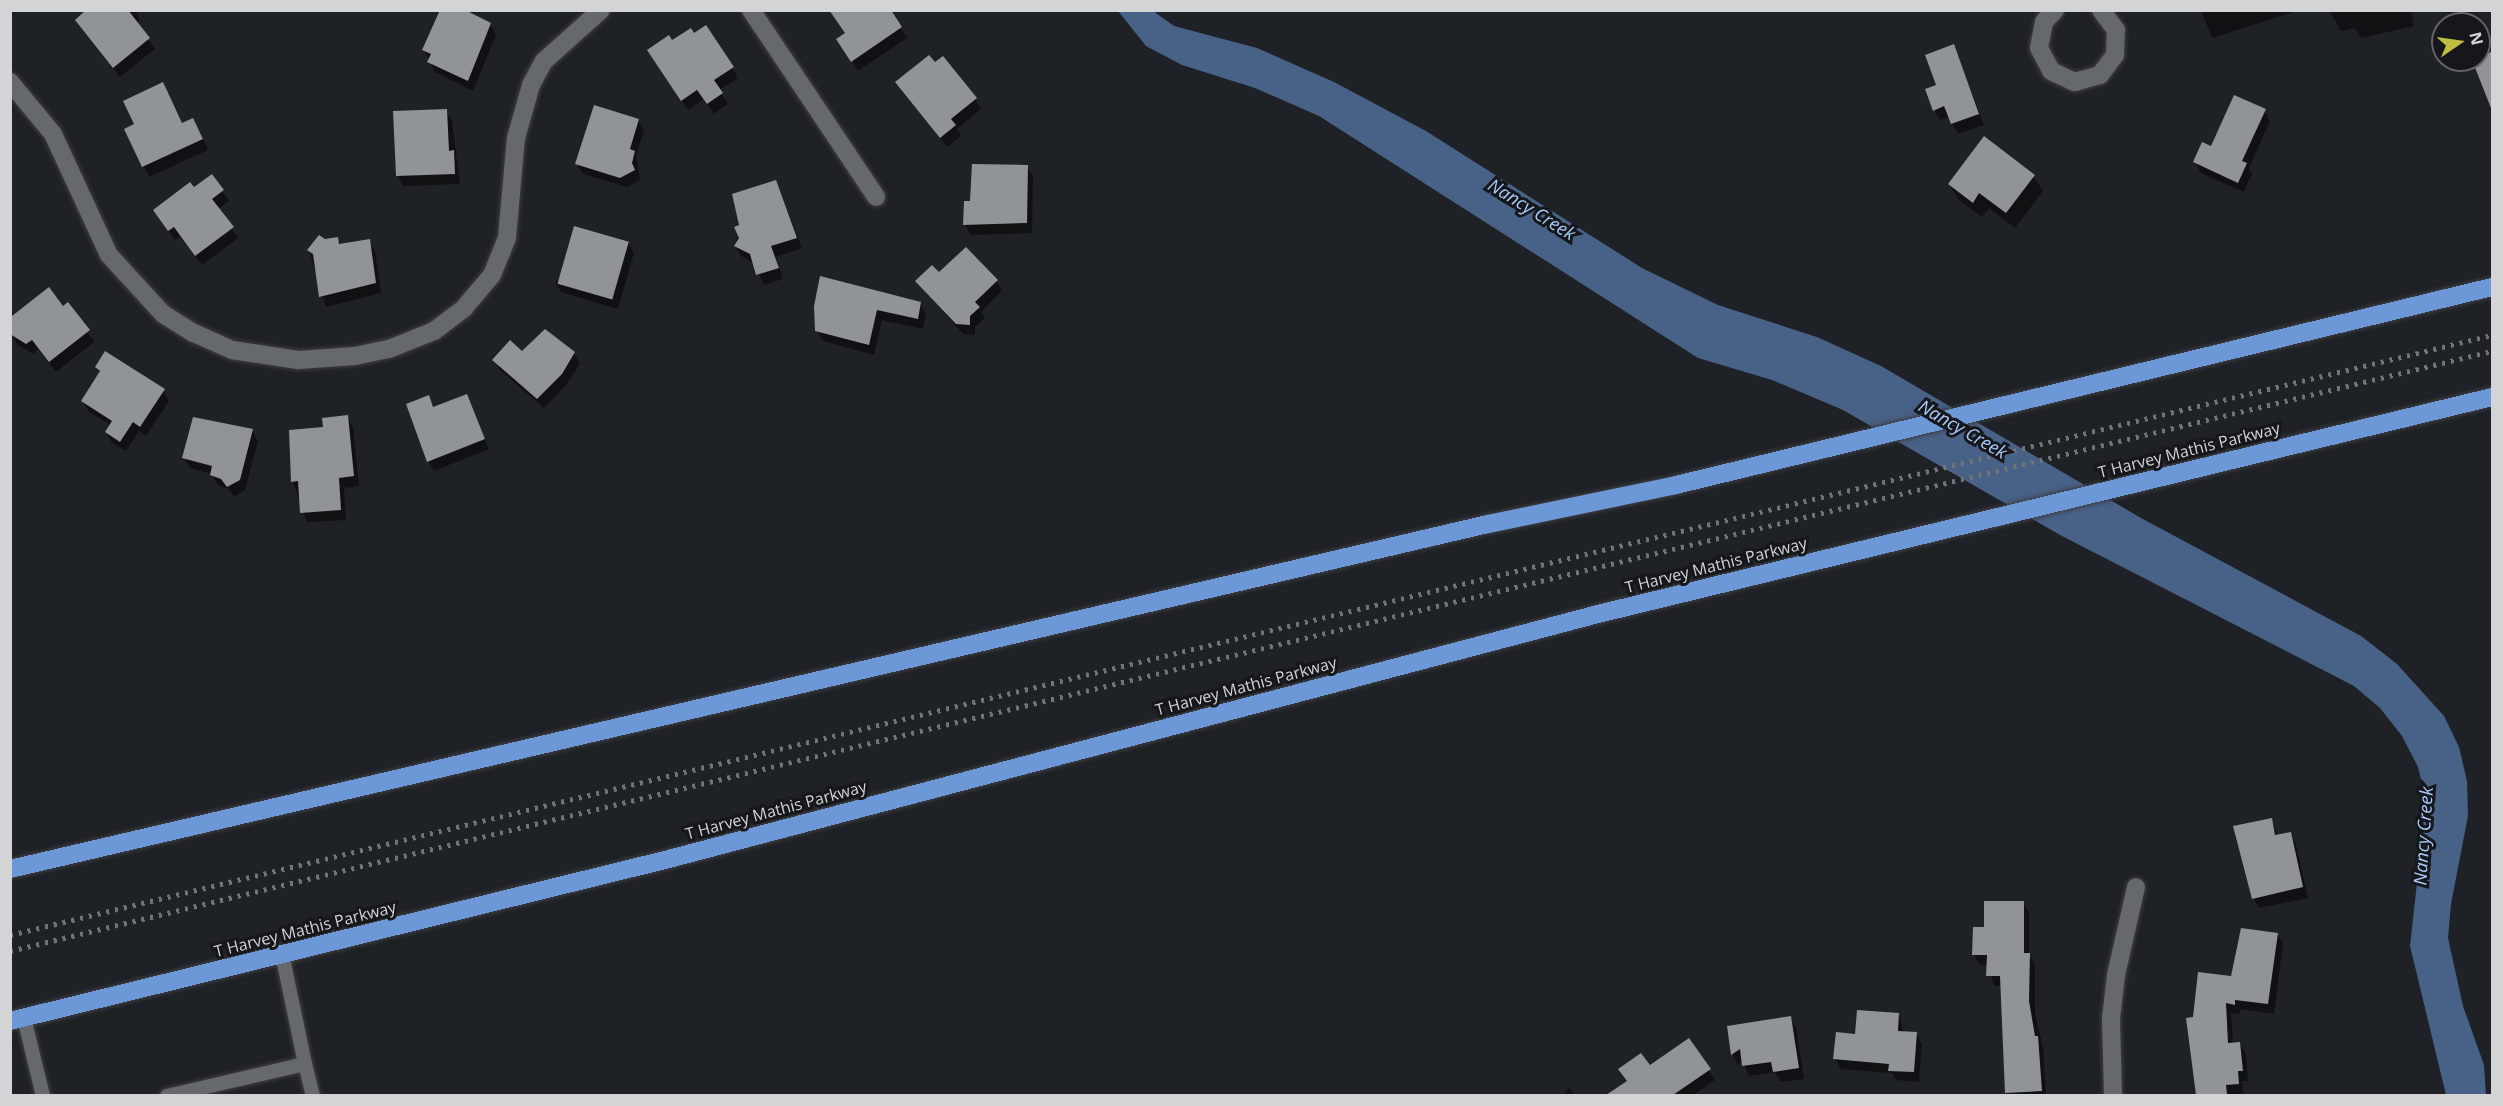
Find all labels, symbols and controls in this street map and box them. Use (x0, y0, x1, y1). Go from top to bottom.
north arrow (2431, 12, 2491, 72)
text: N (2464, 30, 2489, 47)
water label: Nancy Creek (1484, 174, 1580, 244)
water label: Nancy Creek (1915, 395, 2011, 463)
street label: T Harvey Mathis Parkway (2096, 418, 2282, 482)
street label: T Harvey Mathis Parkway (1623, 533, 1809, 597)
street label: T Harvey Mathis Parkway (1153, 653, 1339, 719)
street label: T Harvey Mathis Parkway (683, 777, 869, 843)
water label: Nancy Creek (2409, 786, 2437, 886)
street label: T Harvey Mathis Parkway (212, 897, 398, 961)

